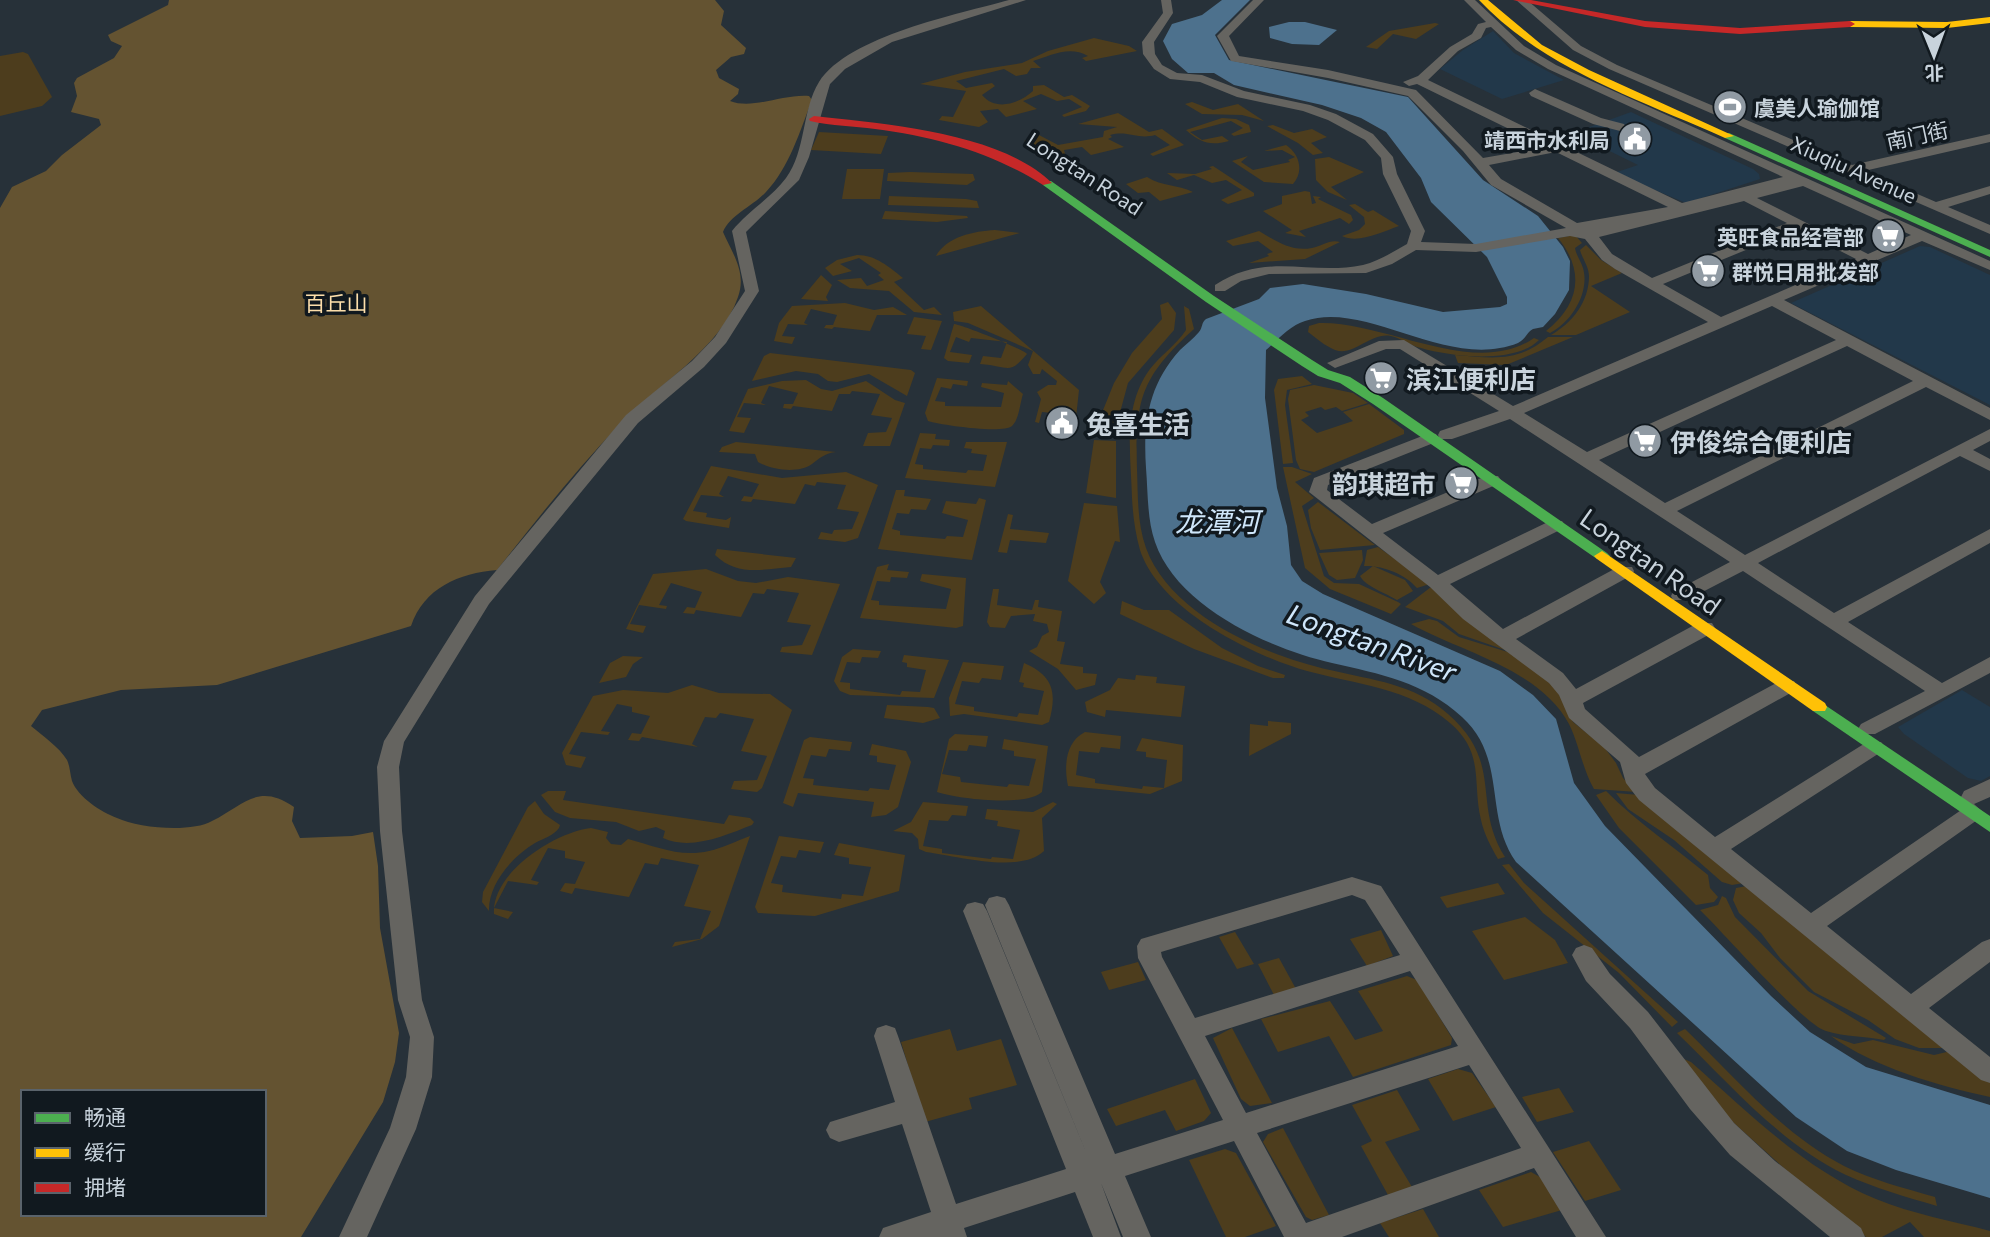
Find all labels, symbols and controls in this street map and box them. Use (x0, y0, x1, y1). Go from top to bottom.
north arrow (1899, 21, 1969, 91)
text: 北 (1925, 62, 1944, 85)
sports icon: 虞美人瑜伽馆 (1711, 88, 1749, 126)
place label: 虞美人瑜伽馆 (1754, 95, 1880, 120)
street label: 南门街 (1884, 116, 1950, 154)
public building icon: 靖西市水利局 (1616, 120, 1654, 158)
street label: Longtan Road (1023, 126, 1147, 220)
place label: 靖西市水利局 (1484, 127, 1610, 152)
street label: Xiuqiu Avenue (1787, 130, 1921, 208)
supermarket icon: 英旺食品经营部 (1869, 217, 1907, 255)
place label: 英旺食品经营部 (1717, 224, 1864, 249)
supermarket icon: 群悦日用批发部 (1689, 252, 1727, 290)
place label: 群悦日用批发部 (1732, 259, 1879, 284)
park label: 百丘山 (305, 290, 368, 315)
supermarket icon: 滨江便利店 (1362, 359, 1400, 397)
place label: 滨江便利店 (1406, 363, 1536, 394)
public building icon: 兔喜生活 (1043, 404, 1081, 442)
place label: 兔喜生活 (1086, 408, 1190, 439)
supermarket icon: 伊俊综合便利店 (1626, 422, 1664, 460)
place label: 伊俊综合便利店 (1670, 426, 1852, 457)
supermarket icon: 韵琪超市 (1442, 464, 1480, 502)
place label: 韵琪超市 (1332, 468, 1436, 499)
street label: Longtan Road (1575, 501, 1727, 621)
water label: 龙潭河 (1175, 504, 1264, 538)
water label: Longtan River (1283, 596, 1462, 689)
legend (21, 1090, 266, 1216)
text: 畅通 (84, 1104, 126, 1129)
text: 缓行 (84, 1139, 126, 1164)
text: 拥堵 (84, 1174, 126, 1199)

